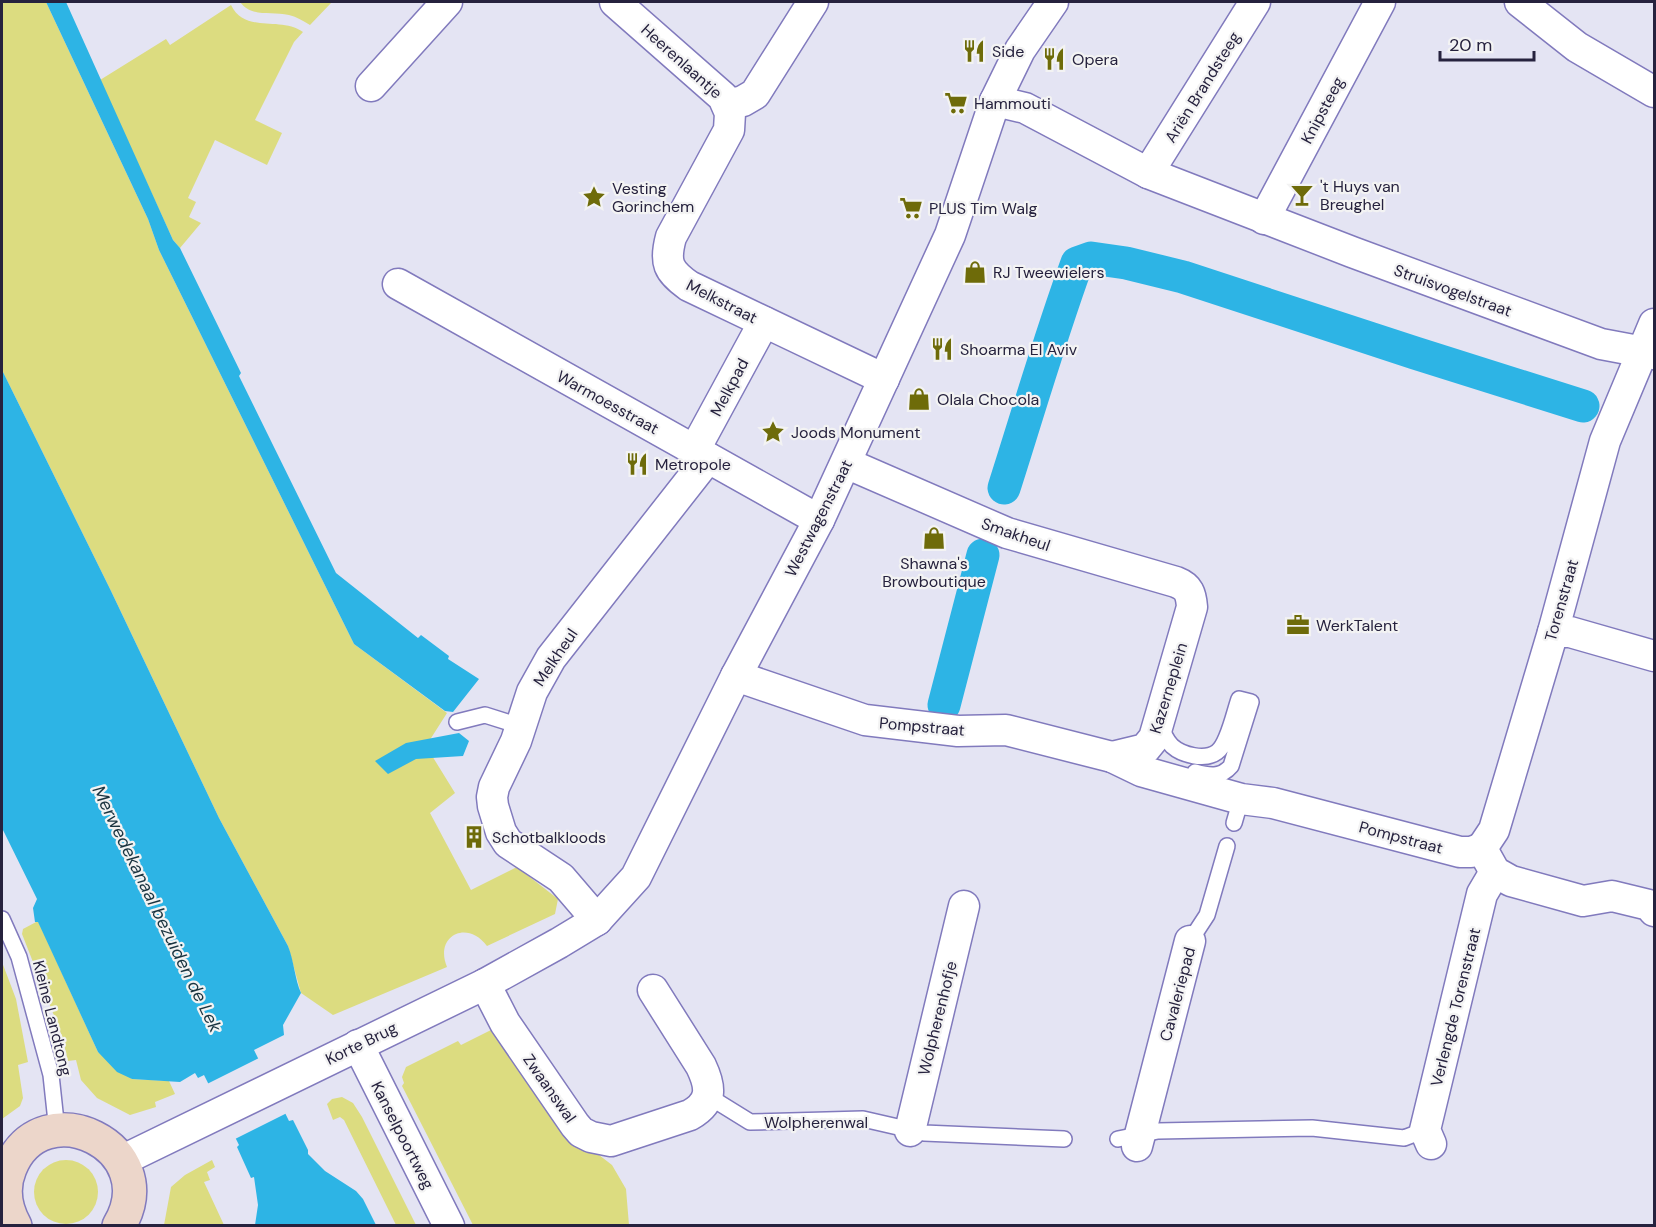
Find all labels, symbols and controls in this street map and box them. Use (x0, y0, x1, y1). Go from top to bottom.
street label: Heerenlaantje (637, 19, 727, 103)
scale bar (1440, 24, 1534, 62)
street label: Ariën Brandsteeg (1160, 28, 1245, 147)
text: 20 m (1449, 33, 1492, 57)
restaurant icon: Side (961, 38, 987, 64)
place label: Side (992, 41, 1024, 62)
restaurant icon: Opera (1041, 46, 1067, 72)
place label: Opera (1072, 49, 1118, 70)
street label: Knipsteeg (1296, 73, 1349, 147)
supermarket icon: Hammouti (943, 90, 969, 116)
place label: Hammouti (974, 93, 1051, 114)
place label: 't Huys van Breughel (1320, 176, 1400, 215)
place label: Vesting Gorinchem (612, 178, 694, 217)
bar icon: 't Huys van Breughel (1289, 182, 1315, 208)
place icon: Vesting Gorinchem (581, 184, 607, 210)
supermarket icon: PLUS Tim Walg (898, 195, 924, 221)
place label: PLUS Tim Walg (929, 198, 1038, 219)
shop icon: RJ Tweewielers (962, 259, 988, 285)
street label: Struisvogelstraat (1391, 259, 1515, 322)
place label: RJ Tweewielers (993, 262, 1104, 283)
street label: Melkstraat (683, 275, 761, 328)
restaurant icon: Shoarma El Aviv (929, 336, 955, 362)
place label: Shoarma El Aviv (960, 339, 1078, 360)
street label: Melkpad (705, 355, 753, 420)
street label: Warmoesstraat (553, 366, 662, 439)
shop icon: Olala Chocola (906, 386, 932, 412)
place label: Olala Chocola (937, 389, 1039, 410)
place icon: Joods Monument (760, 419, 786, 445)
place label: Joods Monument (791, 422, 920, 443)
restaurant icon: Metropole (624, 451, 650, 477)
place label: Metropole (655, 454, 731, 475)
street label: Westwagenstraat (780, 456, 857, 580)
street label: Smakheul (979, 513, 1053, 556)
shop icon: Shawna's Browboutique (921, 525, 947, 551)
place label: Shawna's Browboutique (882, 553, 986, 592)
street label: Torenstraat (1540, 557, 1583, 644)
office icon: WerkTalent (1285, 612, 1311, 638)
place label: WerkTalent (1316, 615, 1398, 636)
street label: Melkheul (528, 624, 582, 690)
street label: Kazerneplein (1145, 640, 1192, 736)
street label: Pompstraat (878, 712, 966, 741)
water label: Merwedekanaal bezuiden de Lek (87, 782, 228, 1037)
street label: Pompstraat (1357, 816, 1445, 859)
building icon: Schotbalkloods (461, 824, 487, 850)
place label: Schotbalkloods (492, 827, 606, 848)
street label: Verlengde Torenstraat (1426, 926, 1485, 1089)
street label: Cavaleriepad (1155, 945, 1200, 1044)
street label: Kleine Landtong (28, 958, 77, 1078)
street label: Wolpherenhofje (913, 959, 962, 1077)
street label: Korte Brug (322, 1017, 401, 1070)
street label: Zwaanswal (518, 1050, 581, 1127)
street label: Kanselpoortweg (366, 1078, 439, 1193)
street label: Wolpherenwal (764, 1112, 868, 1133)

